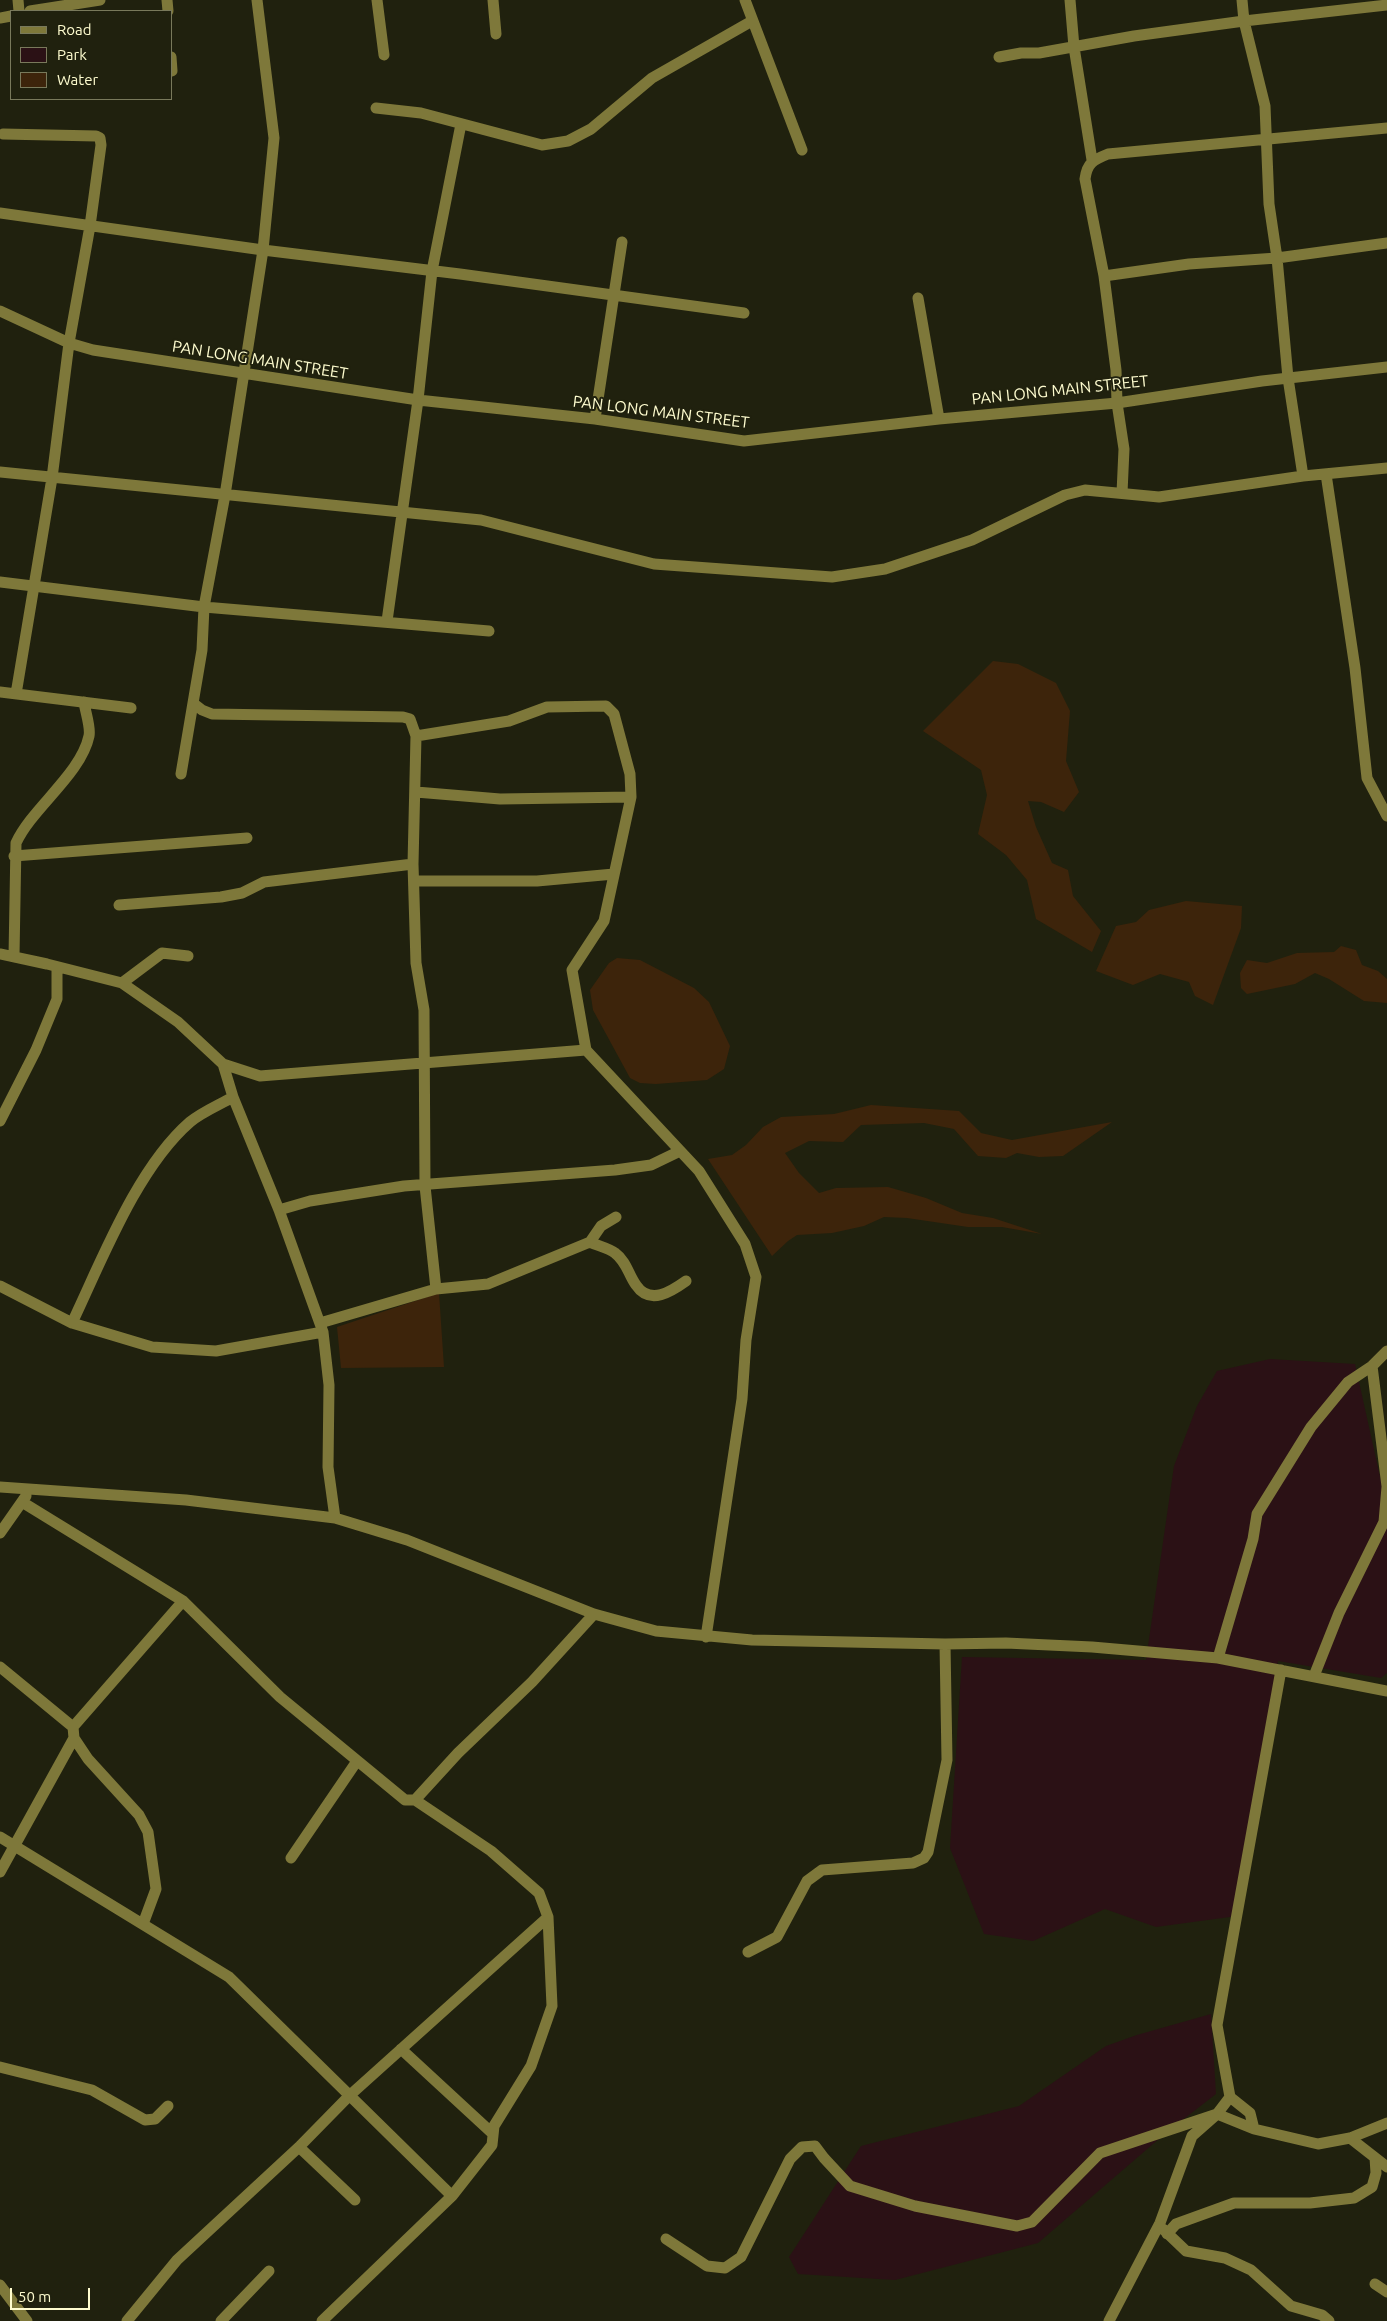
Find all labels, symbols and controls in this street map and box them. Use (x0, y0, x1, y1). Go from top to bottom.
legend (10, 10, 172, 100)
text: Road (57, 21, 92, 38)
text: Park (57, 46, 87, 63)
text: Water (57, 71, 98, 88)
street label: PAN LONG MAIN STREET (171, 337, 349, 383)
street label: PAN LONG MAIN STREET (971, 371, 1149, 409)
street label: PAN LONG MAIN STREET (572, 392, 750, 432)
scale bar (12, 2278, 92, 2310)
text: 50 m (18, 2288, 51, 2305)

